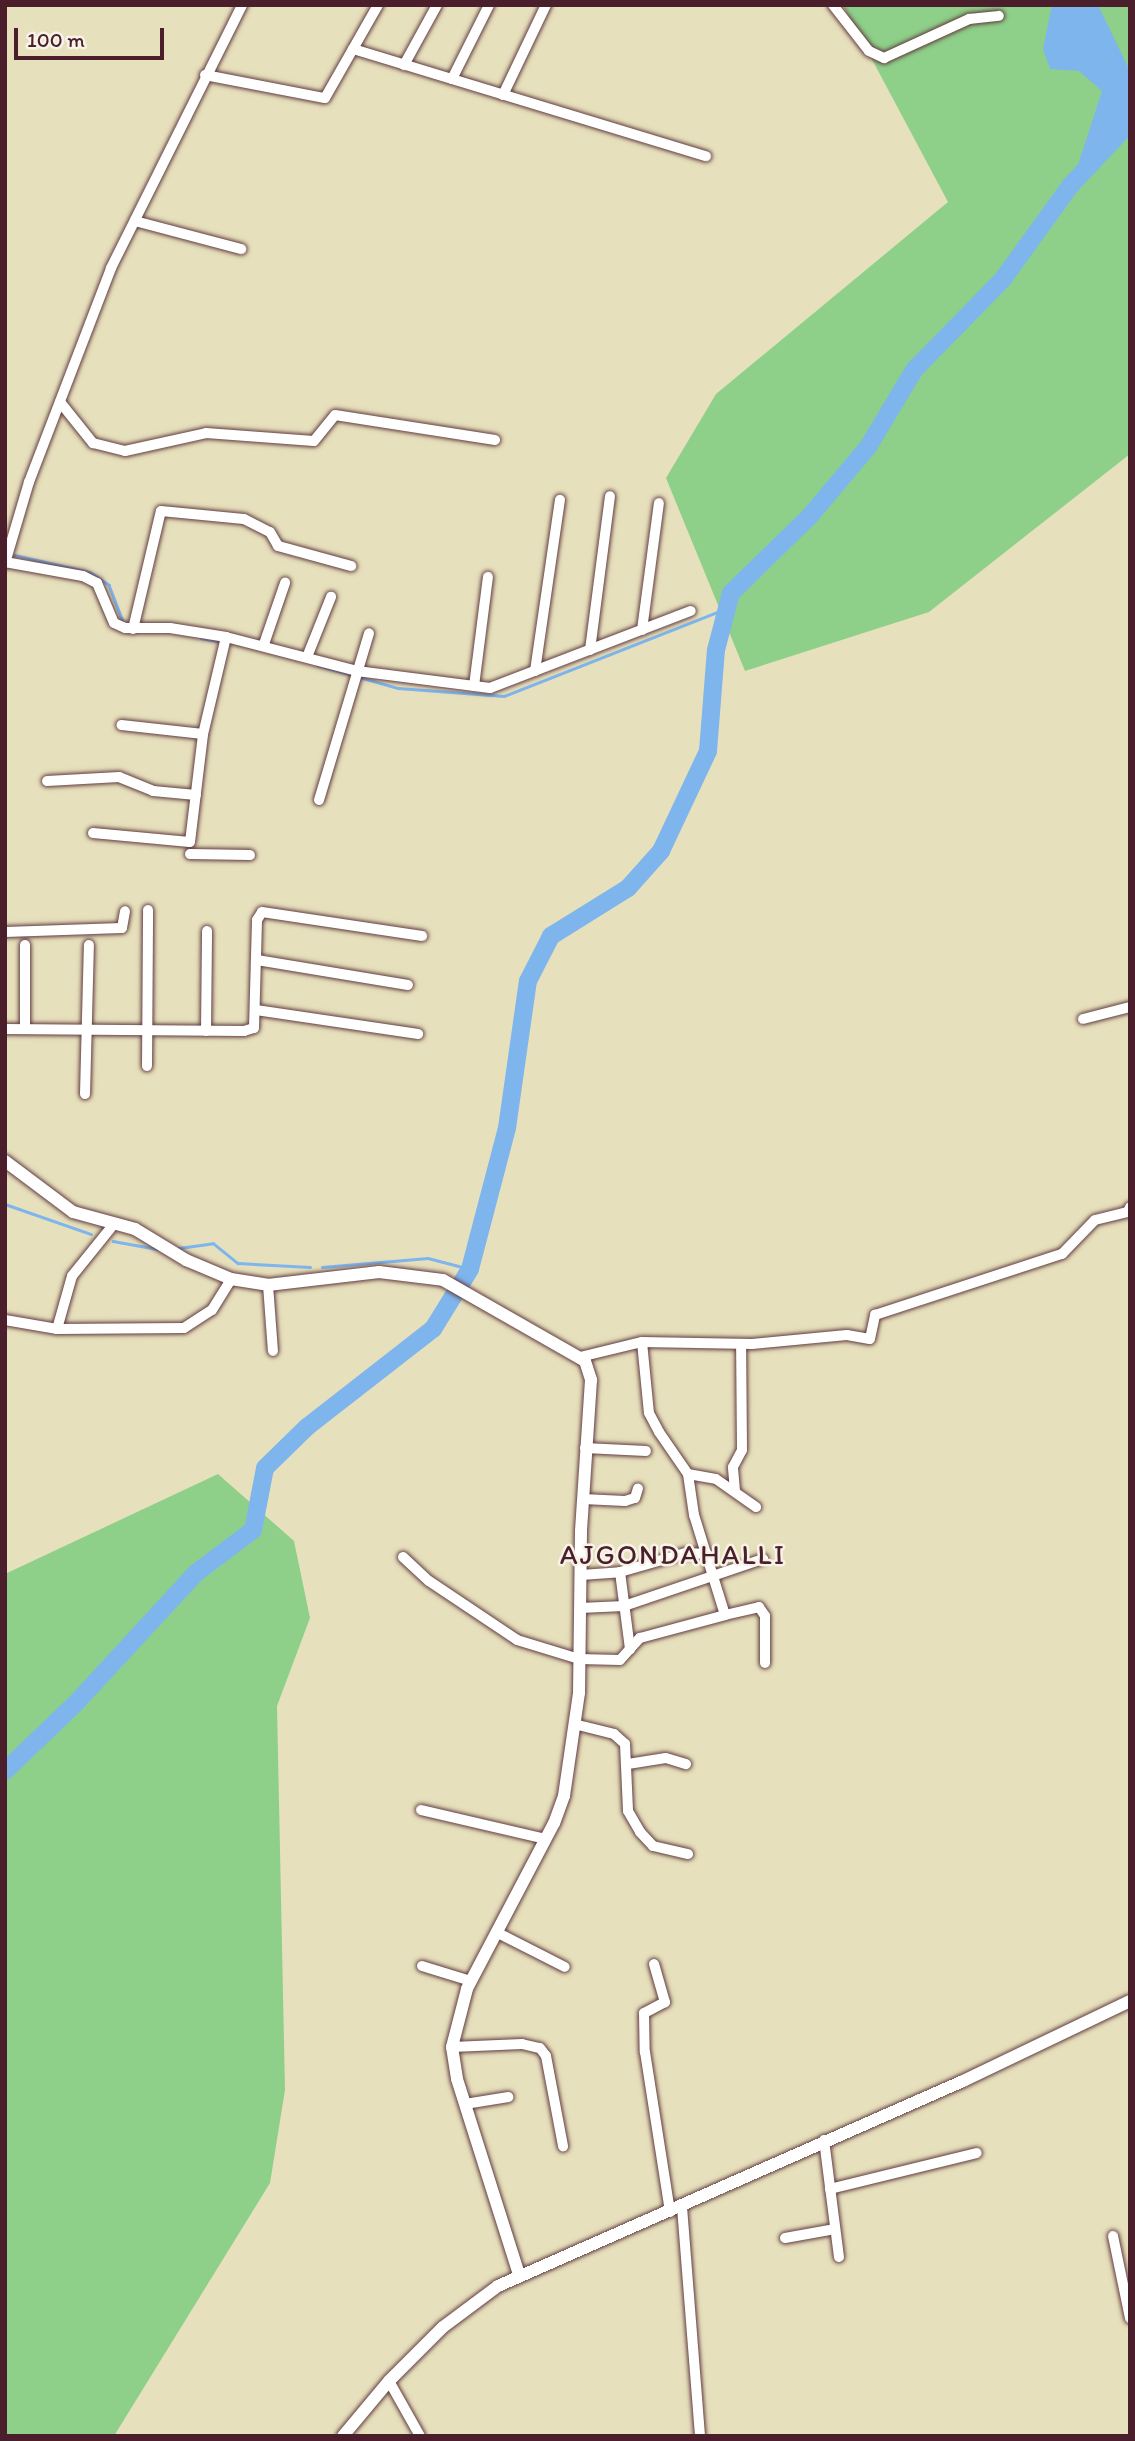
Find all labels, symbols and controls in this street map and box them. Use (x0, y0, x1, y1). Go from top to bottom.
scale bar (18, 14, 168, 58)
text: 100 m (27, 27, 85, 52)
district label: AJGONDAHALLI (563, 1537, 783, 1571)

